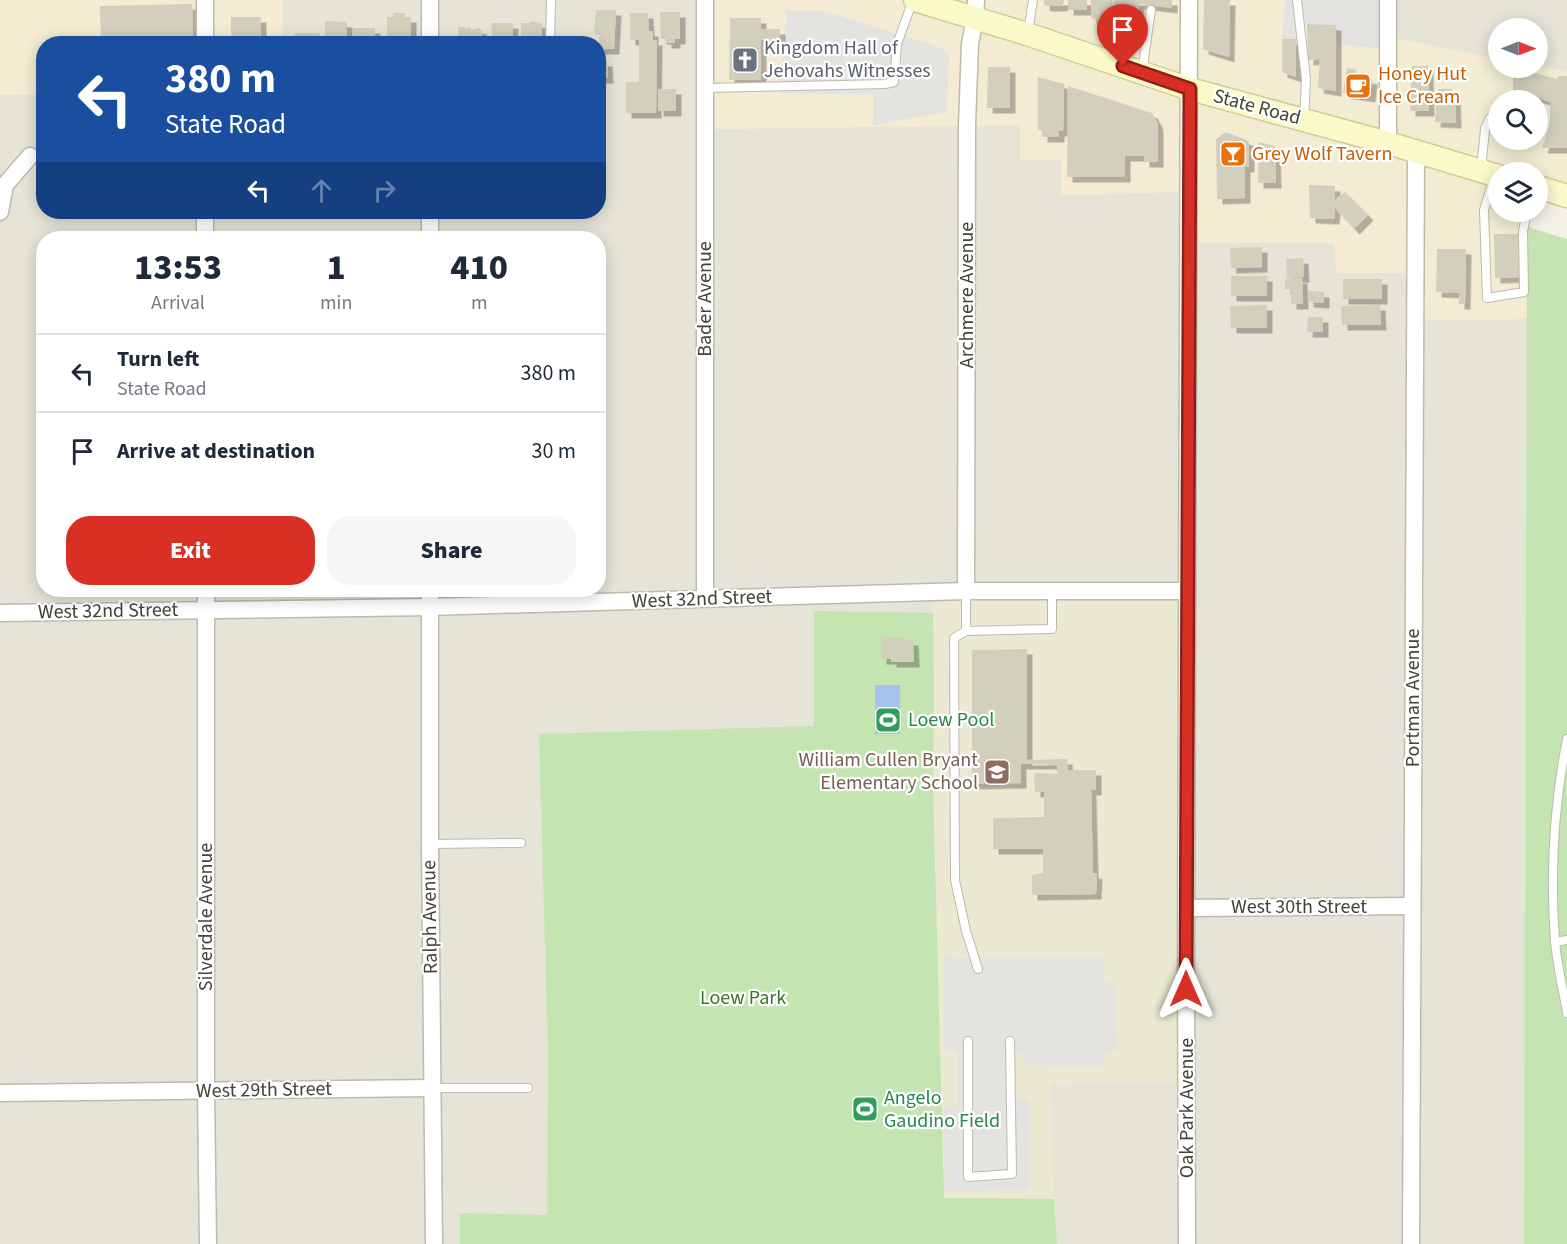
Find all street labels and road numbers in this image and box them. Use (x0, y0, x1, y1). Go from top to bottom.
street label: State Road (1210, 82, 1304, 132)
street label: Archmere Avenue (953, 222, 981, 368)
street label: Bader Avenue (691, 241, 719, 357)
street label: West 32nd Street (631, 583, 773, 615)
street label: West 32nd Street (38, 596, 179, 626)
street label: Portman Avenue (1399, 629, 1427, 767)
street label: Silverdale Avenue (192, 843, 220, 991)
street label: Ralph Avenue (415, 860, 445, 974)
street label: West 30th Street (1231, 893, 1367, 921)
street label: Oak Park Avenue (1173, 1038, 1201, 1178)
street label: West 29th Street (196, 1075, 332, 1105)

